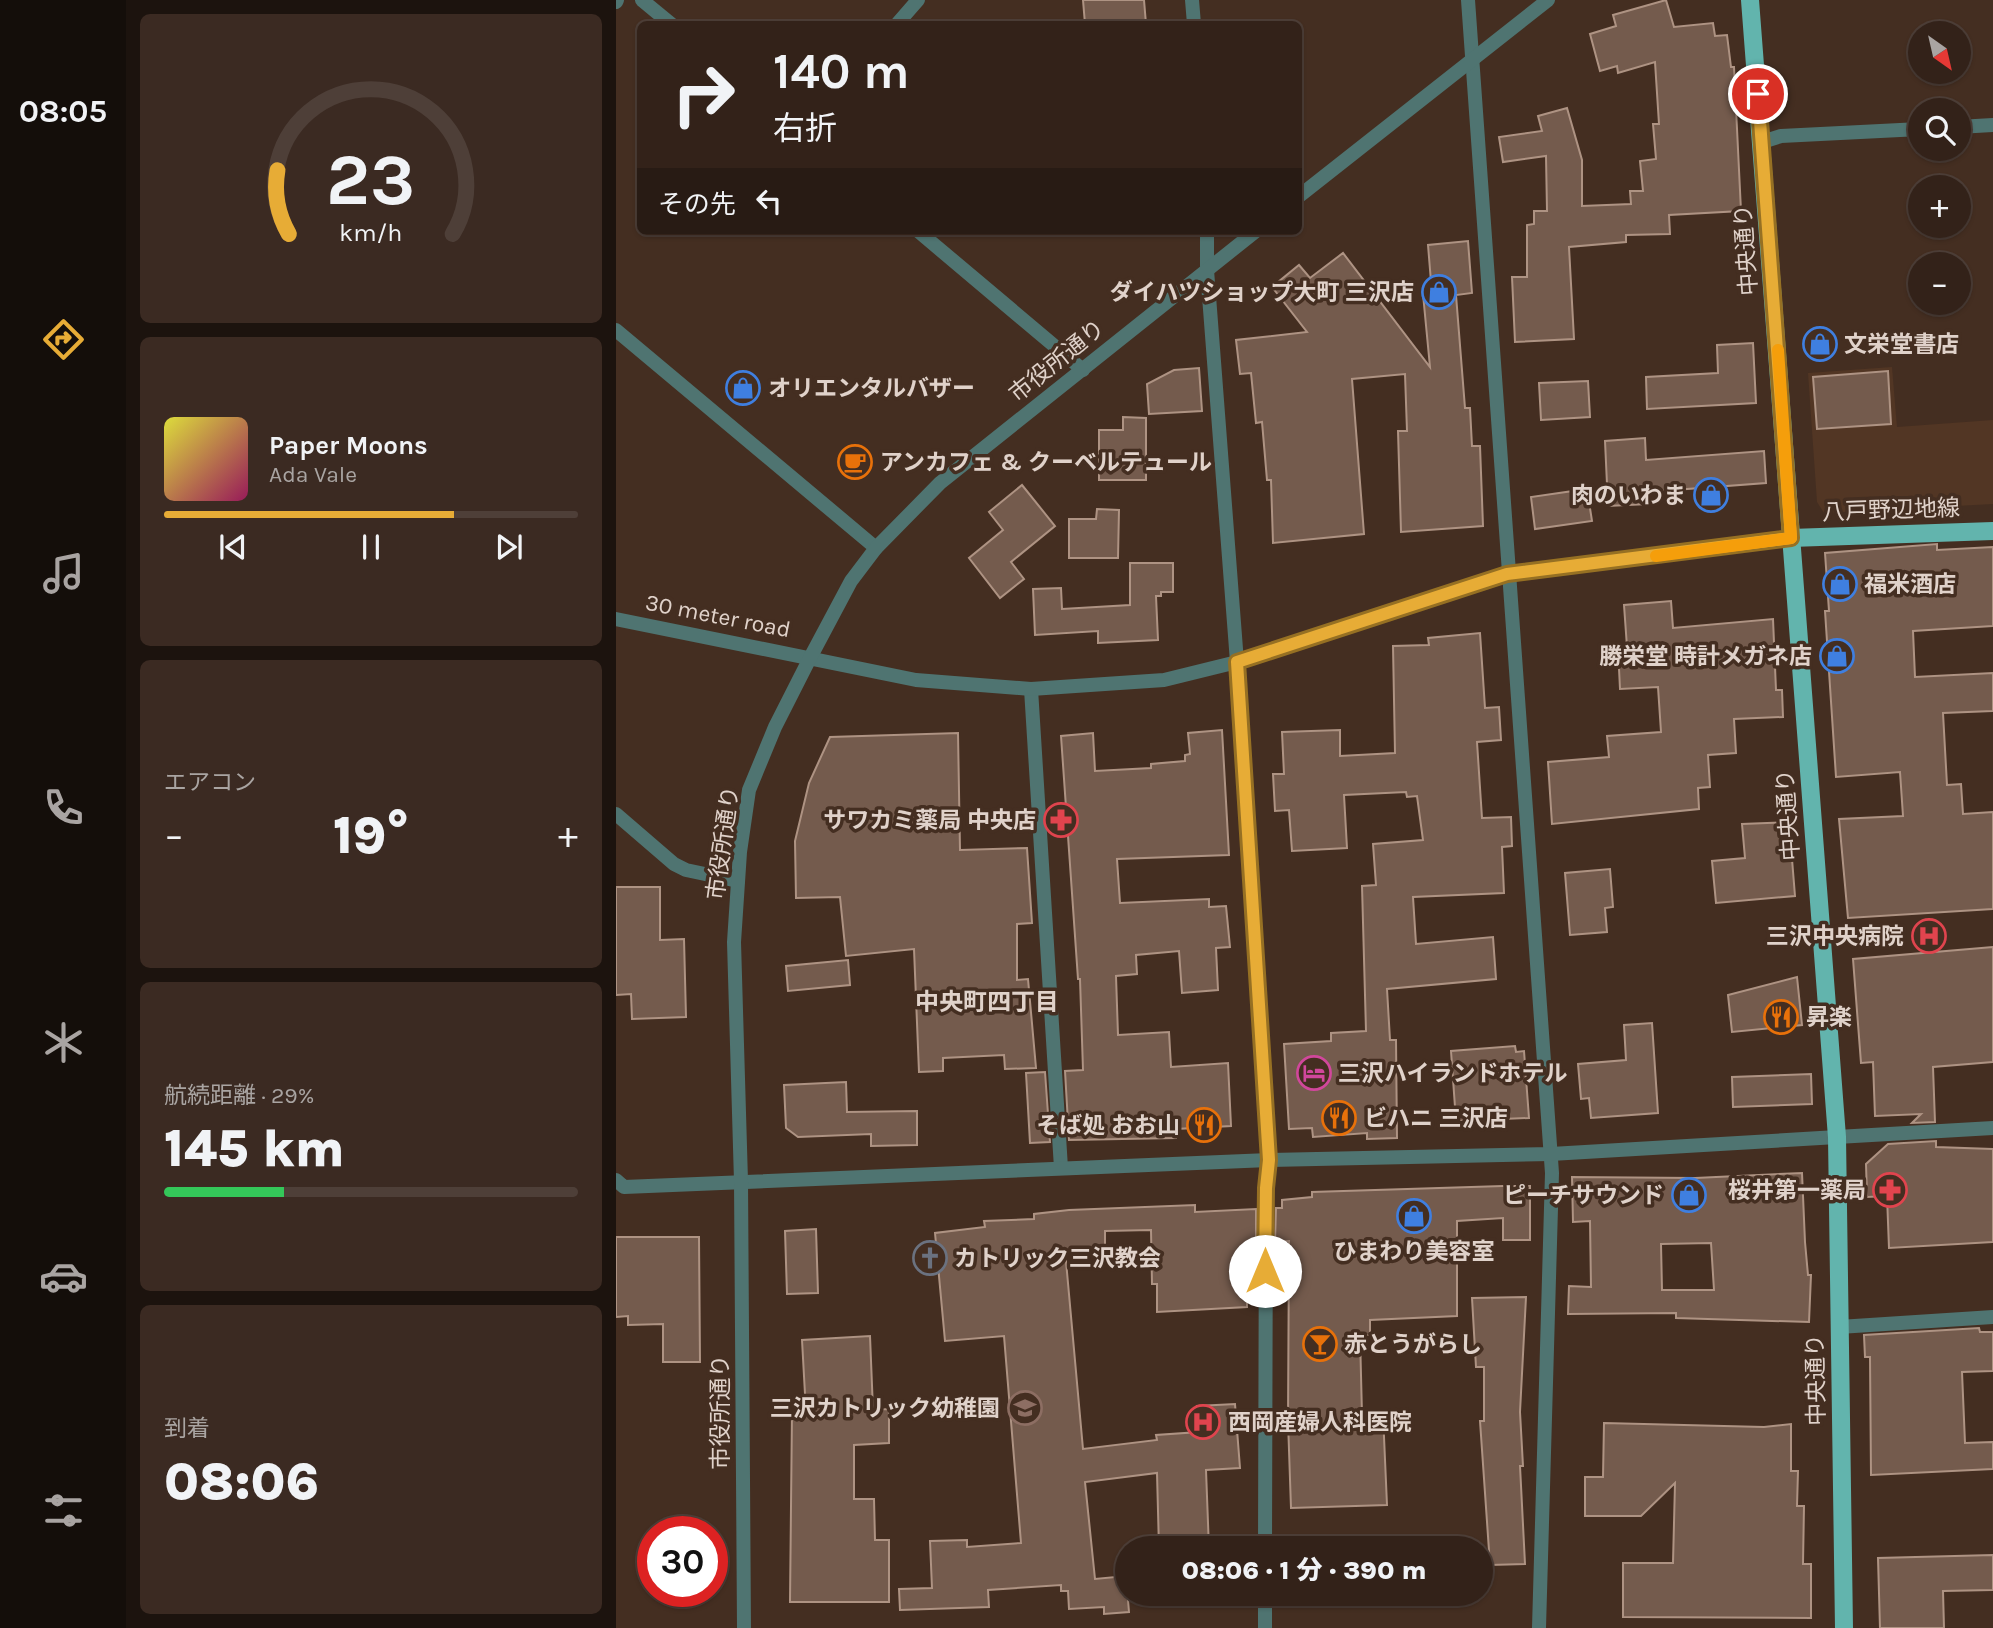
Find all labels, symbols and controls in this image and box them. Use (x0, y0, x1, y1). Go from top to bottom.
north arrow (1908, 21, 1970, 84)
map controls (1908, 21, 1971, 315)
text: 140 m (773, 43, 910, 100)
icon: right (658, 49, 749, 140)
pin (1728, 64, 1788, 124)
icon: arrive (1739, 75, 1777, 113)
text: 08:05 (19, 93, 107, 130)
button: search (1908, 98, 1971, 161)
text: 右折 (773, 110, 837, 147)
text: 23 (326, 138, 416, 223)
button: + (1908, 175, 1971, 238)
icon: left (750, 182, 788, 220)
text: その先 (658, 189, 736, 220)
street label: 中央通り (1729, 203, 1763, 297)
text: km/h (339, 218, 403, 247)
button: − (1908, 252, 1971, 315)
shop icon: ダイハツショップ大町 三沢店 (1420, 273, 1458, 311)
place label: ダイハツショップ大町 三沢店 (1110, 279, 1414, 306)
street label: 市役所通り (1004, 314, 1110, 408)
icon: directions (39, 315, 88, 364)
shop icon: 文栄堂書店 (1801, 325, 1839, 363)
place label: 文栄堂書店 (1844, 331, 1959, 358)
shop icon: オリエンタルバザー (724, 369, 762, 407)
place label: オリエンタルバザー (768, 375, 975, 402)
text: Paper Moons (269, 430, 428, 461)
cafe icon: アンカフェ & クーベルテュール (836, 443, 874, 481)
place label: アンカフェ & クーベルテュール (880, 449, 1212, 476)
text: Ada Vale (269, 461, 357, 488)
shop icon: 肉のいわま (1692, 476, 1730, 514)
place label: 肉のいわま (1571, 482, 1686, 509)
street label: 八戸野辺地線 (1822, 494, 1960, 526)
icon: previous (214, 528, 252, 566)
icon: pause (352, 528, 390, 566)
icon: next (490, 528, 528, 566)
icon: music (39, 549, 88, 598)
shop icon: 福米酒店 (1821, 565, 1859, 603)
place label: 福米酒店 (1864, 571, 1956, 598)
street label: 30 meter road (643, 589, 793, 643)
shop icon: 勝栄堂 時計メガネ店 (1818, 637, 1856, 675)
place label: 勝栄堂 時計メガネ店 (1599, 643, 1812, 670)
street label: 中央通り (1771, 768, 1805, 862)
text: エアコン (164, 769, 256, 796)
icon: phone (39, 783, 88, 832)
street label: 市役所通り (702, 784, 744, 902)
pharmacy icon: サワカミ薬局 中央店 (1042, 801, 1080, 839)
text: 19° (333, 805, 409, 866)
place label: サワカミ薬局 中央店 (823, 807, 1036, 834)
text: − (164, 813, 184, 858)
text: + (558, 813, 578, 858)
hospital icon: 三沢中央病院 (1910, 917, 1948, 955)
place label: 三沢中央病院 (1766, 923, 1904, 950)
district label: 中央町四丁目 (915, 988, 1059, 1016)
restaurant icon: 昇楽 (1762, 998, 1800, 1036)
place label: 昇楽 (1806, 1004, 1852, 1031)
icon: climate (39, 1018, 88, 1067)
hotel icon: 三沢ハイランドホテル (1295, 1054, 1333, 1092)
place label: 三沢ハイランドホテル (1338, 1060, 1568, 1087)
text: 航続距離 · 29% (164, 1082, 314, 1109)
restaurant icon: ビハニ 三沢店 (1320, 1099, 1358, 1137)
place label: ビハニ 三沢店 (1364, 1105, 1508, 1132)
restaurant icon: そば処 おお山 (1185, 1106, 1223, 1144)
place label: そば処 おお山 (1036, 1112, 1180, 1139)
text: 145 km (164, 1118, 345, 1179)
pharmacy icon: 桜井第一薬局 (1871, 1171, 1909, 1209)
shop icon: ピーチサウンド (1670, 1176, 1708, 1214)
place label: 桜井第一薬局 (1728, 1177, 1866, 1204)
place label: ピーチサウンド (1503, 1182, 1664, 1209)
shop icon: ひまわり美容室 (1395, 1197, 1433, 1235)
position arrow (1228, 1234, 1302, 1308)
place label: ひまわり美容室 (1334, 1238, 1495, 1265)
church icon: カトリック三沢教会 (911, 1239, 949, 1277)
place label: カトリック三沢教会 (954, 1245, 1161, 1272)
icon: car (39, 1252, 88, 1301)
bar icon: 赤とうがらし (1301, 1325, 1339, 1363)
place label: 赤とうがらし (1344, 1331, 1482, 1358)
street label: 中央通り (1802, 1334, 1830, 1426)
street label: 市役所通り (707, 1355, 734, 1470)
school or university icon: 三沢カトリック幼稚園 (1006, 1389, 1044, 1427)
place label: 三沢カトリック幼稚園 (770, 1395, 1000, 1422)
hospital icon: 西岡産婦人科医院 (1184, 1403, 1222, 1441)
place label: 西岡産婦人科医院 (1228, 1409, 1412, 1436)
text: 到着 (164, 1415, 210, 1442)
text: 08:06 (164, 1451, 319, 1512)
icon: filters (39, 1486, 88, 1535)
speed limit sign: 30 (637, 1516, 728, 1607)
text: 08:06 · 1 分 · 390 m (1182, 1555, 1426, 1586)

